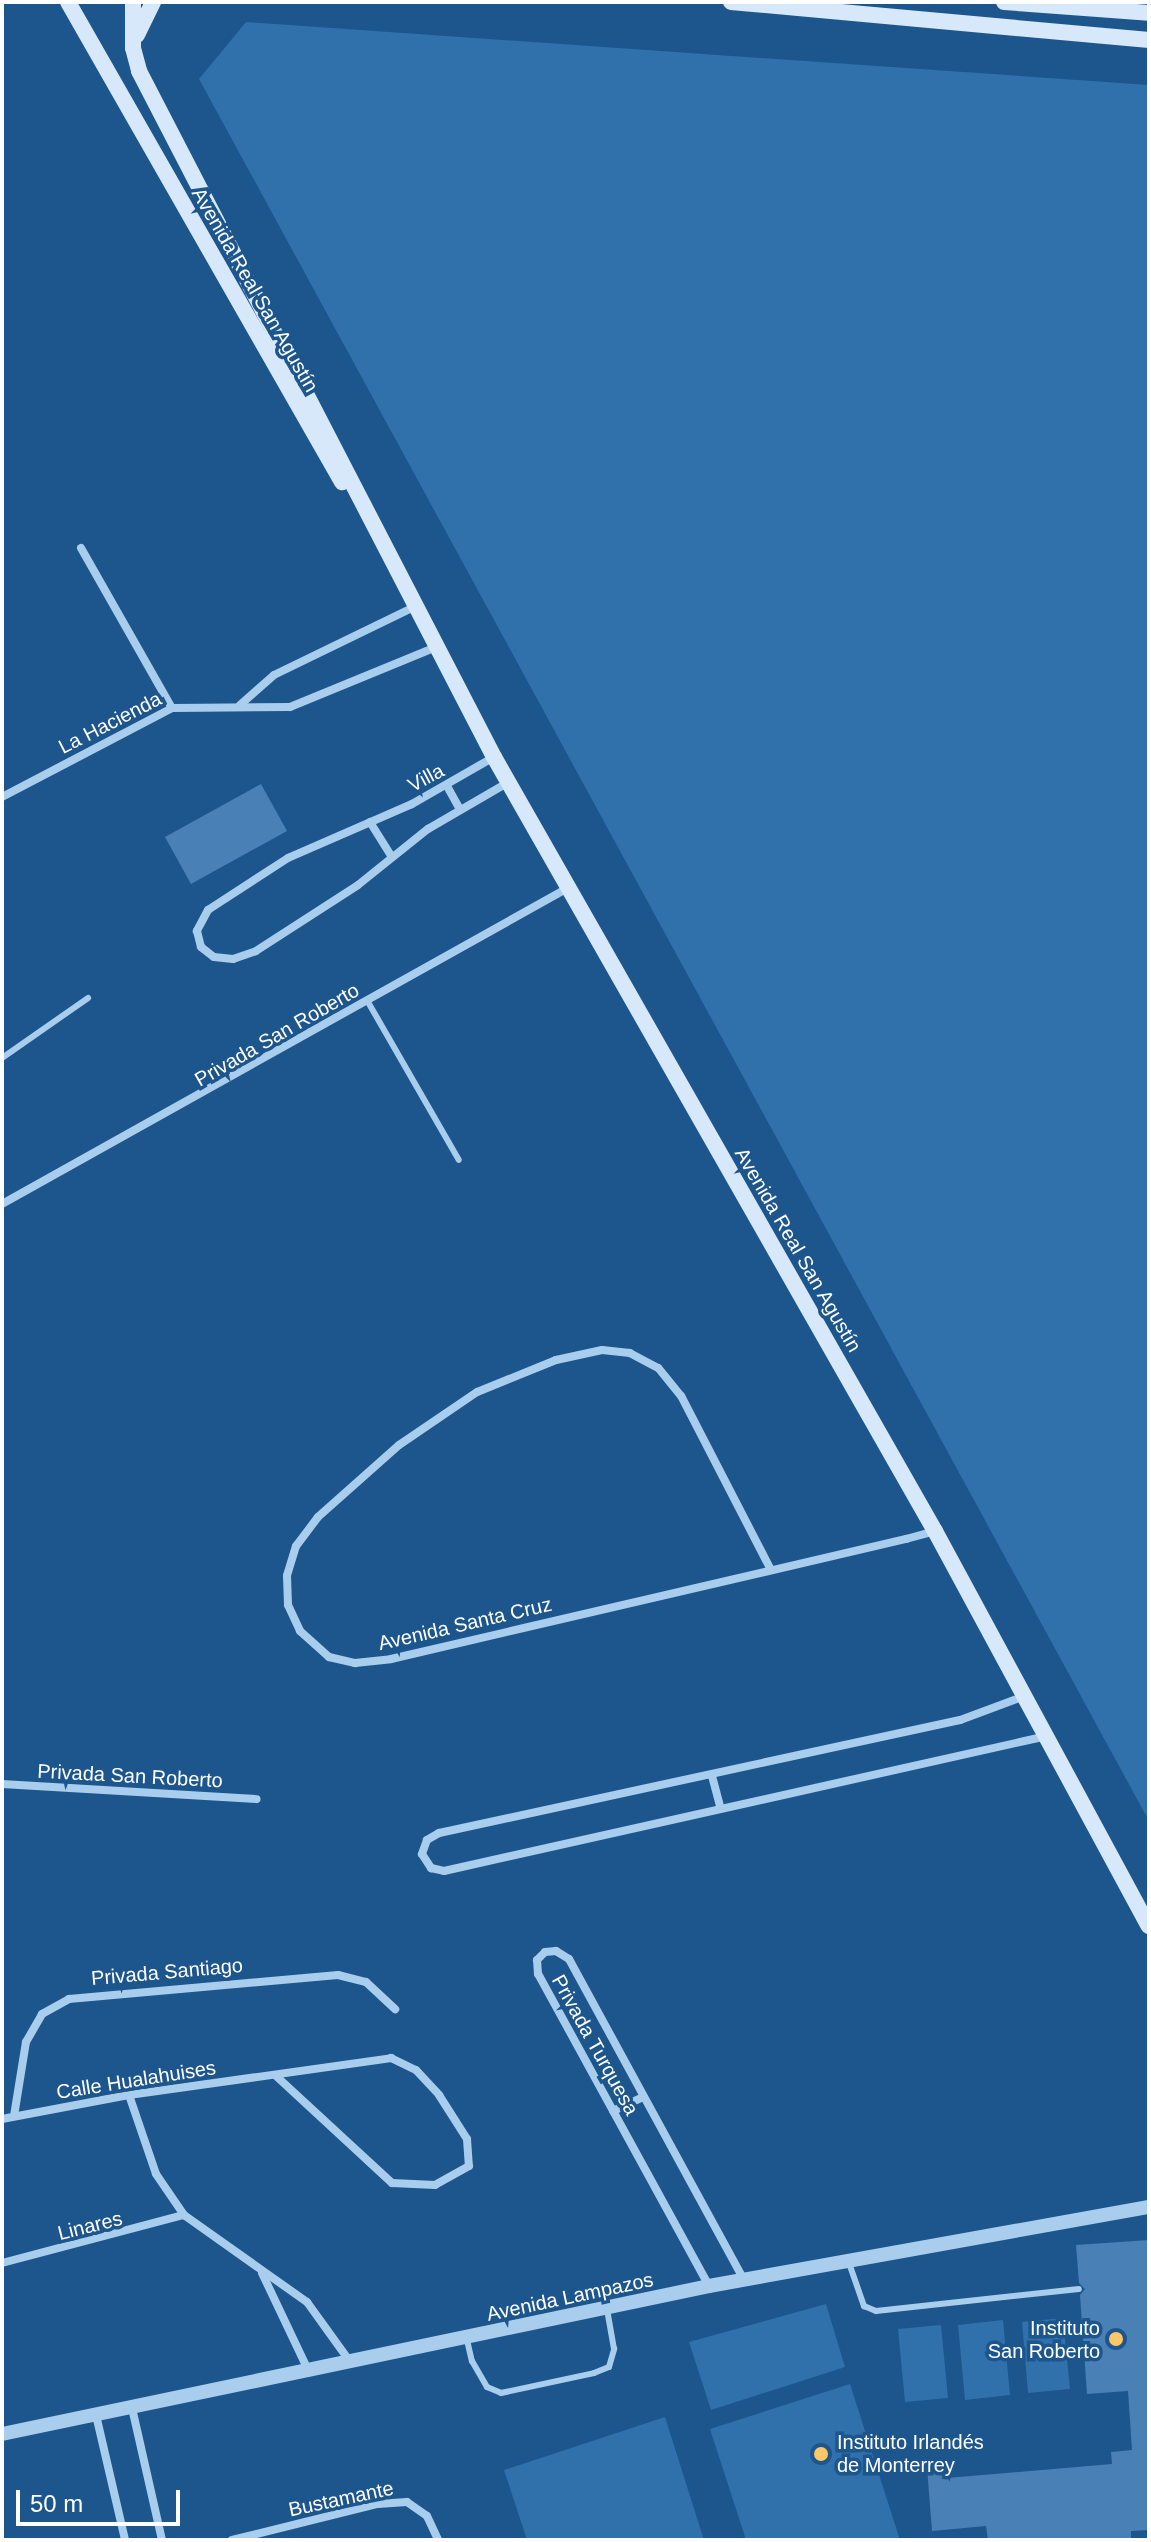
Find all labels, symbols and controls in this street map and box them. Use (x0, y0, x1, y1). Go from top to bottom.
street label: Avenida Real San Agustín (186, 183, 324, 397)
street label: La Hacienda (55, 687, 165, 759)
street label: Villa (404, 759, 448, 797)
street label: Privada San Roberto (191, 978, 363, 1092)
street label: Avenida Real San Agustín (729, 1143, 867, 1357)
street label: Avenida Santa Cruz (376, 1592, 554, 1656)
street label: Privada San Roberto (37, 1759, 223, 1793)
street label: Privada Santiago (90, 1953, 244, 1991)
street label: Privada Turquesa (546, 1970, 644, 2120)
street label: Calle Hualahuises (55, 2056, 217, 2104)
street label: Linares (55, 2206, 125, 2246)
street label: Avenida Lampazos (484, 2268, 656, 2326)
place label: Instituto San Roberto (988, 2316, 1100, 2363)
marker: Instituto San Roberto (1107, 2330, 1125, 2348)
place label: Instituto Irlandés de Monterrey (837, 2430, 984, 2477)
marker: Instituto Irlandés de Monterrey (812, 2445, 830, 2463)
scale bar (20, 2474, 184, 2524)
street label: Bustamante (286, 2476, 396, 2522)
text: 50 m (30, 2490, 83, 2517)

